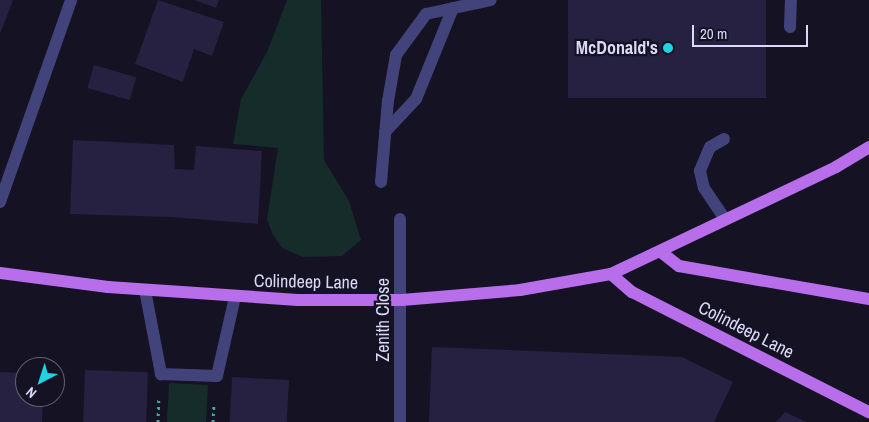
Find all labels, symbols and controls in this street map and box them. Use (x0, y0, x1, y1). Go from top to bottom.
scale bar (694, 15, 810, 47)
text: 20 m (700, 23, 727, 44)
place label: McDonald's (576, 37, 658, 59)
marker: McDonald's (662, 42, 674, 54)
street label: Colindeep Lane (254, 270, 358, 294)
street label: Zenith Close (372, 278, 394, 362)
street label: Colindeep Lane (695, 297, 797, 363)
north arrow (15, 357, 65, 407)
text: N (22, 383, 40, 402)

